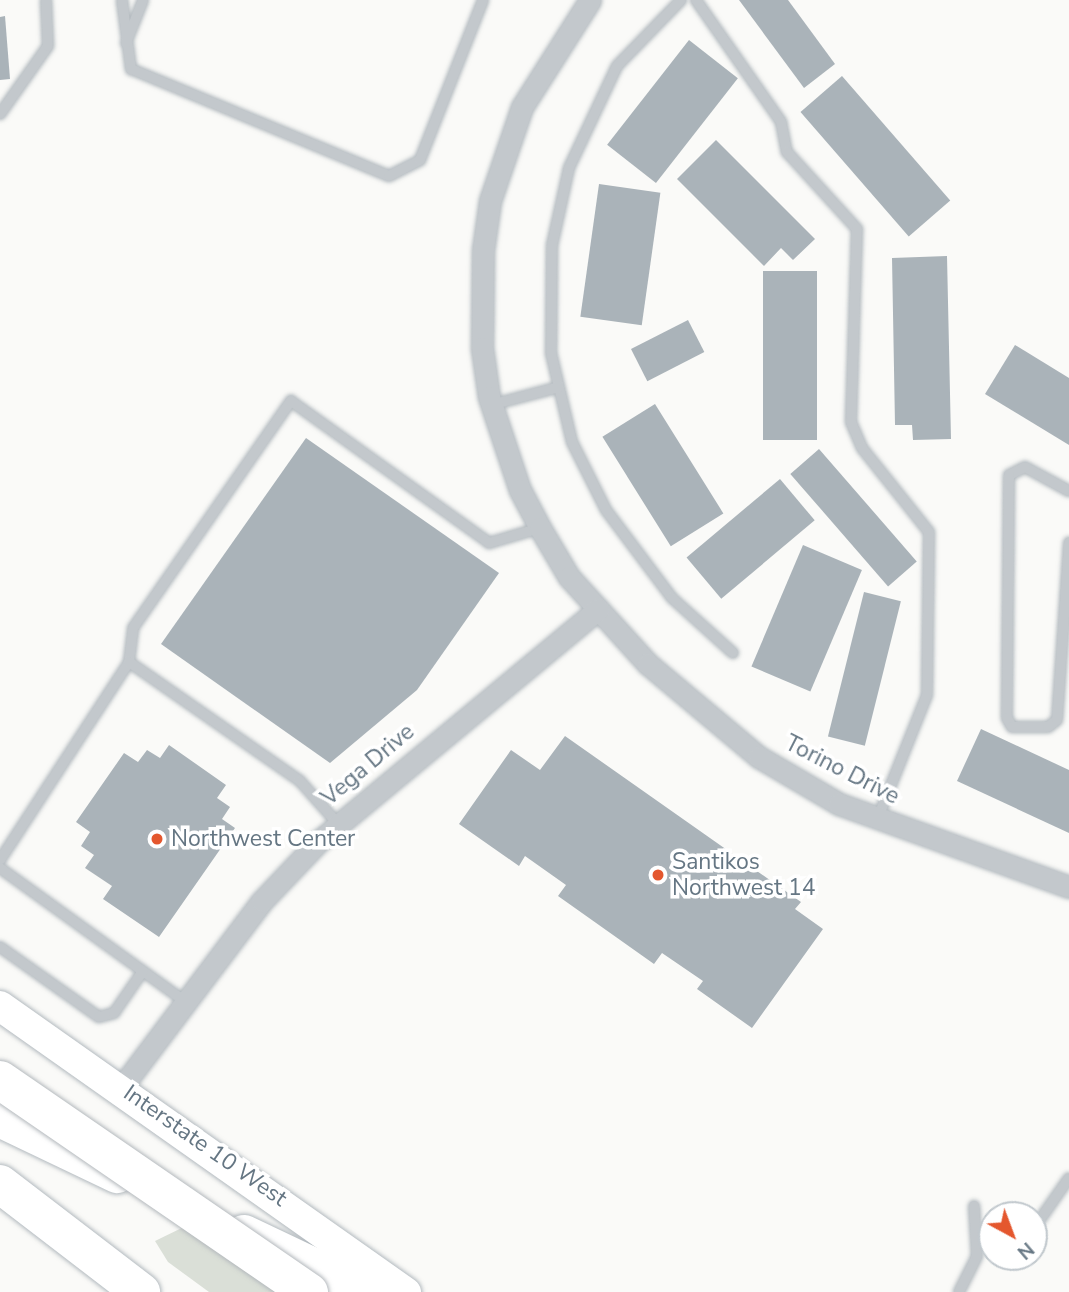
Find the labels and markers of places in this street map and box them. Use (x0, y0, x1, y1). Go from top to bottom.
place label: Northwest Center (171, 825, 355, 853)
marker: Northwest Center (149, 831, 165, 847)
place label: Santikos Northwest 14 (672, 848, 816, 902)
marker: Santikos Northwest 14 (650, 867, 666, 883)

